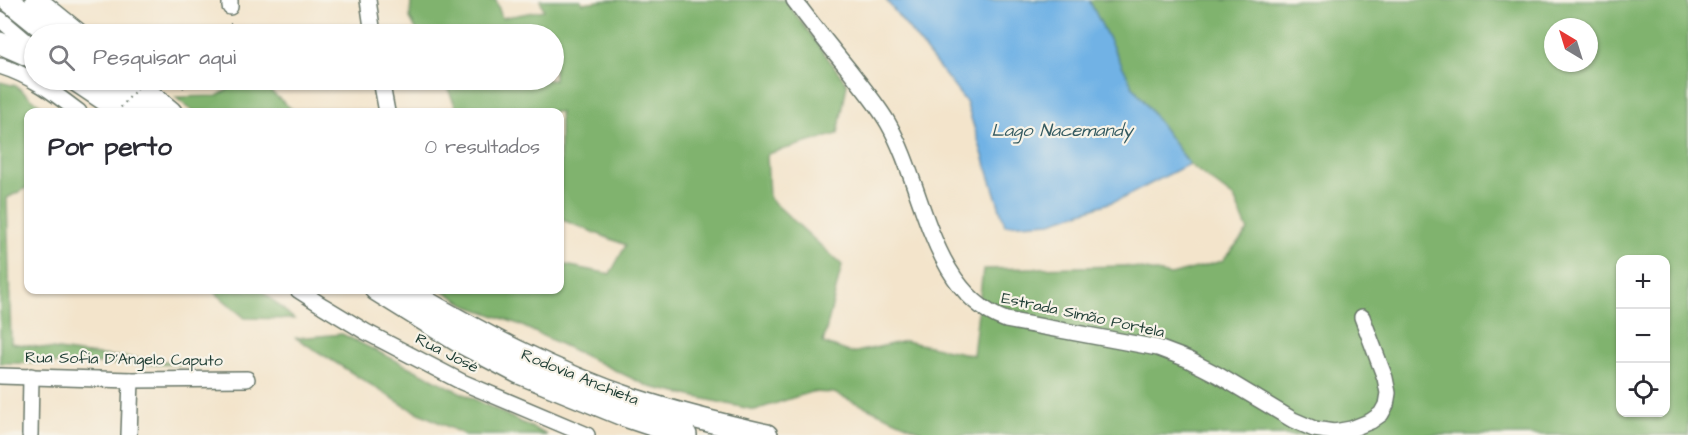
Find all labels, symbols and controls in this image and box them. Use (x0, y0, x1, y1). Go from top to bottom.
north arrow (1544, 18, 1598, 72)
search box (24, 24, 564, 90)
icon: search (45, 41, 78, 74)
text: Pesquisar aqui (93, 42, 236, 73)
water label: Lago Nacemandy (991, 118, 1135, 144)
text: Por perto (48, 129, 172, 165)
text: 0 resultados (424, 133, 540, 161)
map controls (1616, 255, 1670, 417)
button: + (1616, 255, 1670, 309)
street label: Estrada Simão Portela (999, 287, 1167, 343)
button: − (1616, 309, 1670, 363)
street label: Rua José (412, 328, 483, 378)
street label: Rodovia Anchieta (518, 343, 642, 411)
street label: Rua Sofia D'Angelo Caputo (25, 346, 223, 373)
button: locate (1616, 363, 1670, 417)

